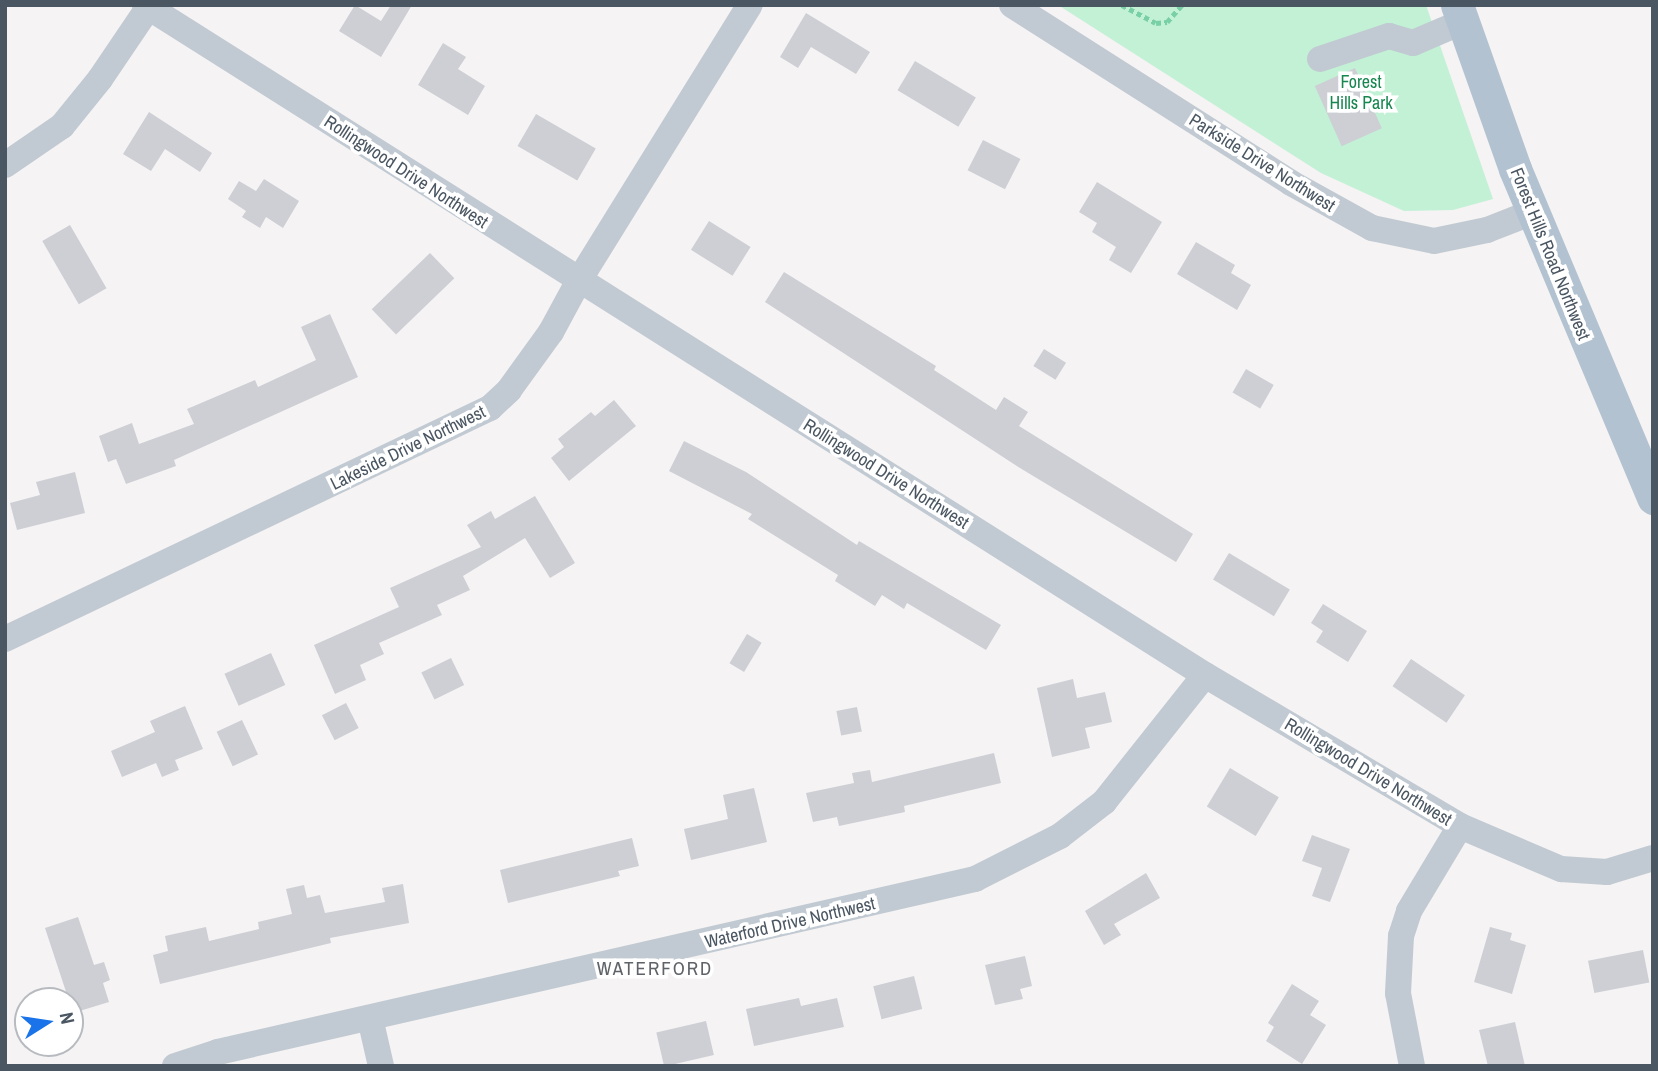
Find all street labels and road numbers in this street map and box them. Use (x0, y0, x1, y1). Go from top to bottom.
street label: Parkside Drive Northwest (1185, 109, 1339, 217)
street label: Rollingwood Drive Northwest (320, 111, 492, 233)
street label: Forest Hills Road Northwest (1506, 165, 1594, 343)
street label: Lakeside Drive Northwest (327, 401, 489, 495)
street label: Rollingwood Drive Northwest (799, 414, 973, 534)
street label: Rollingwood Drive Northwest (1281, 714, 1455, 830)
street label: Waterford Drive Northwest (703, 893, 877, 953)

